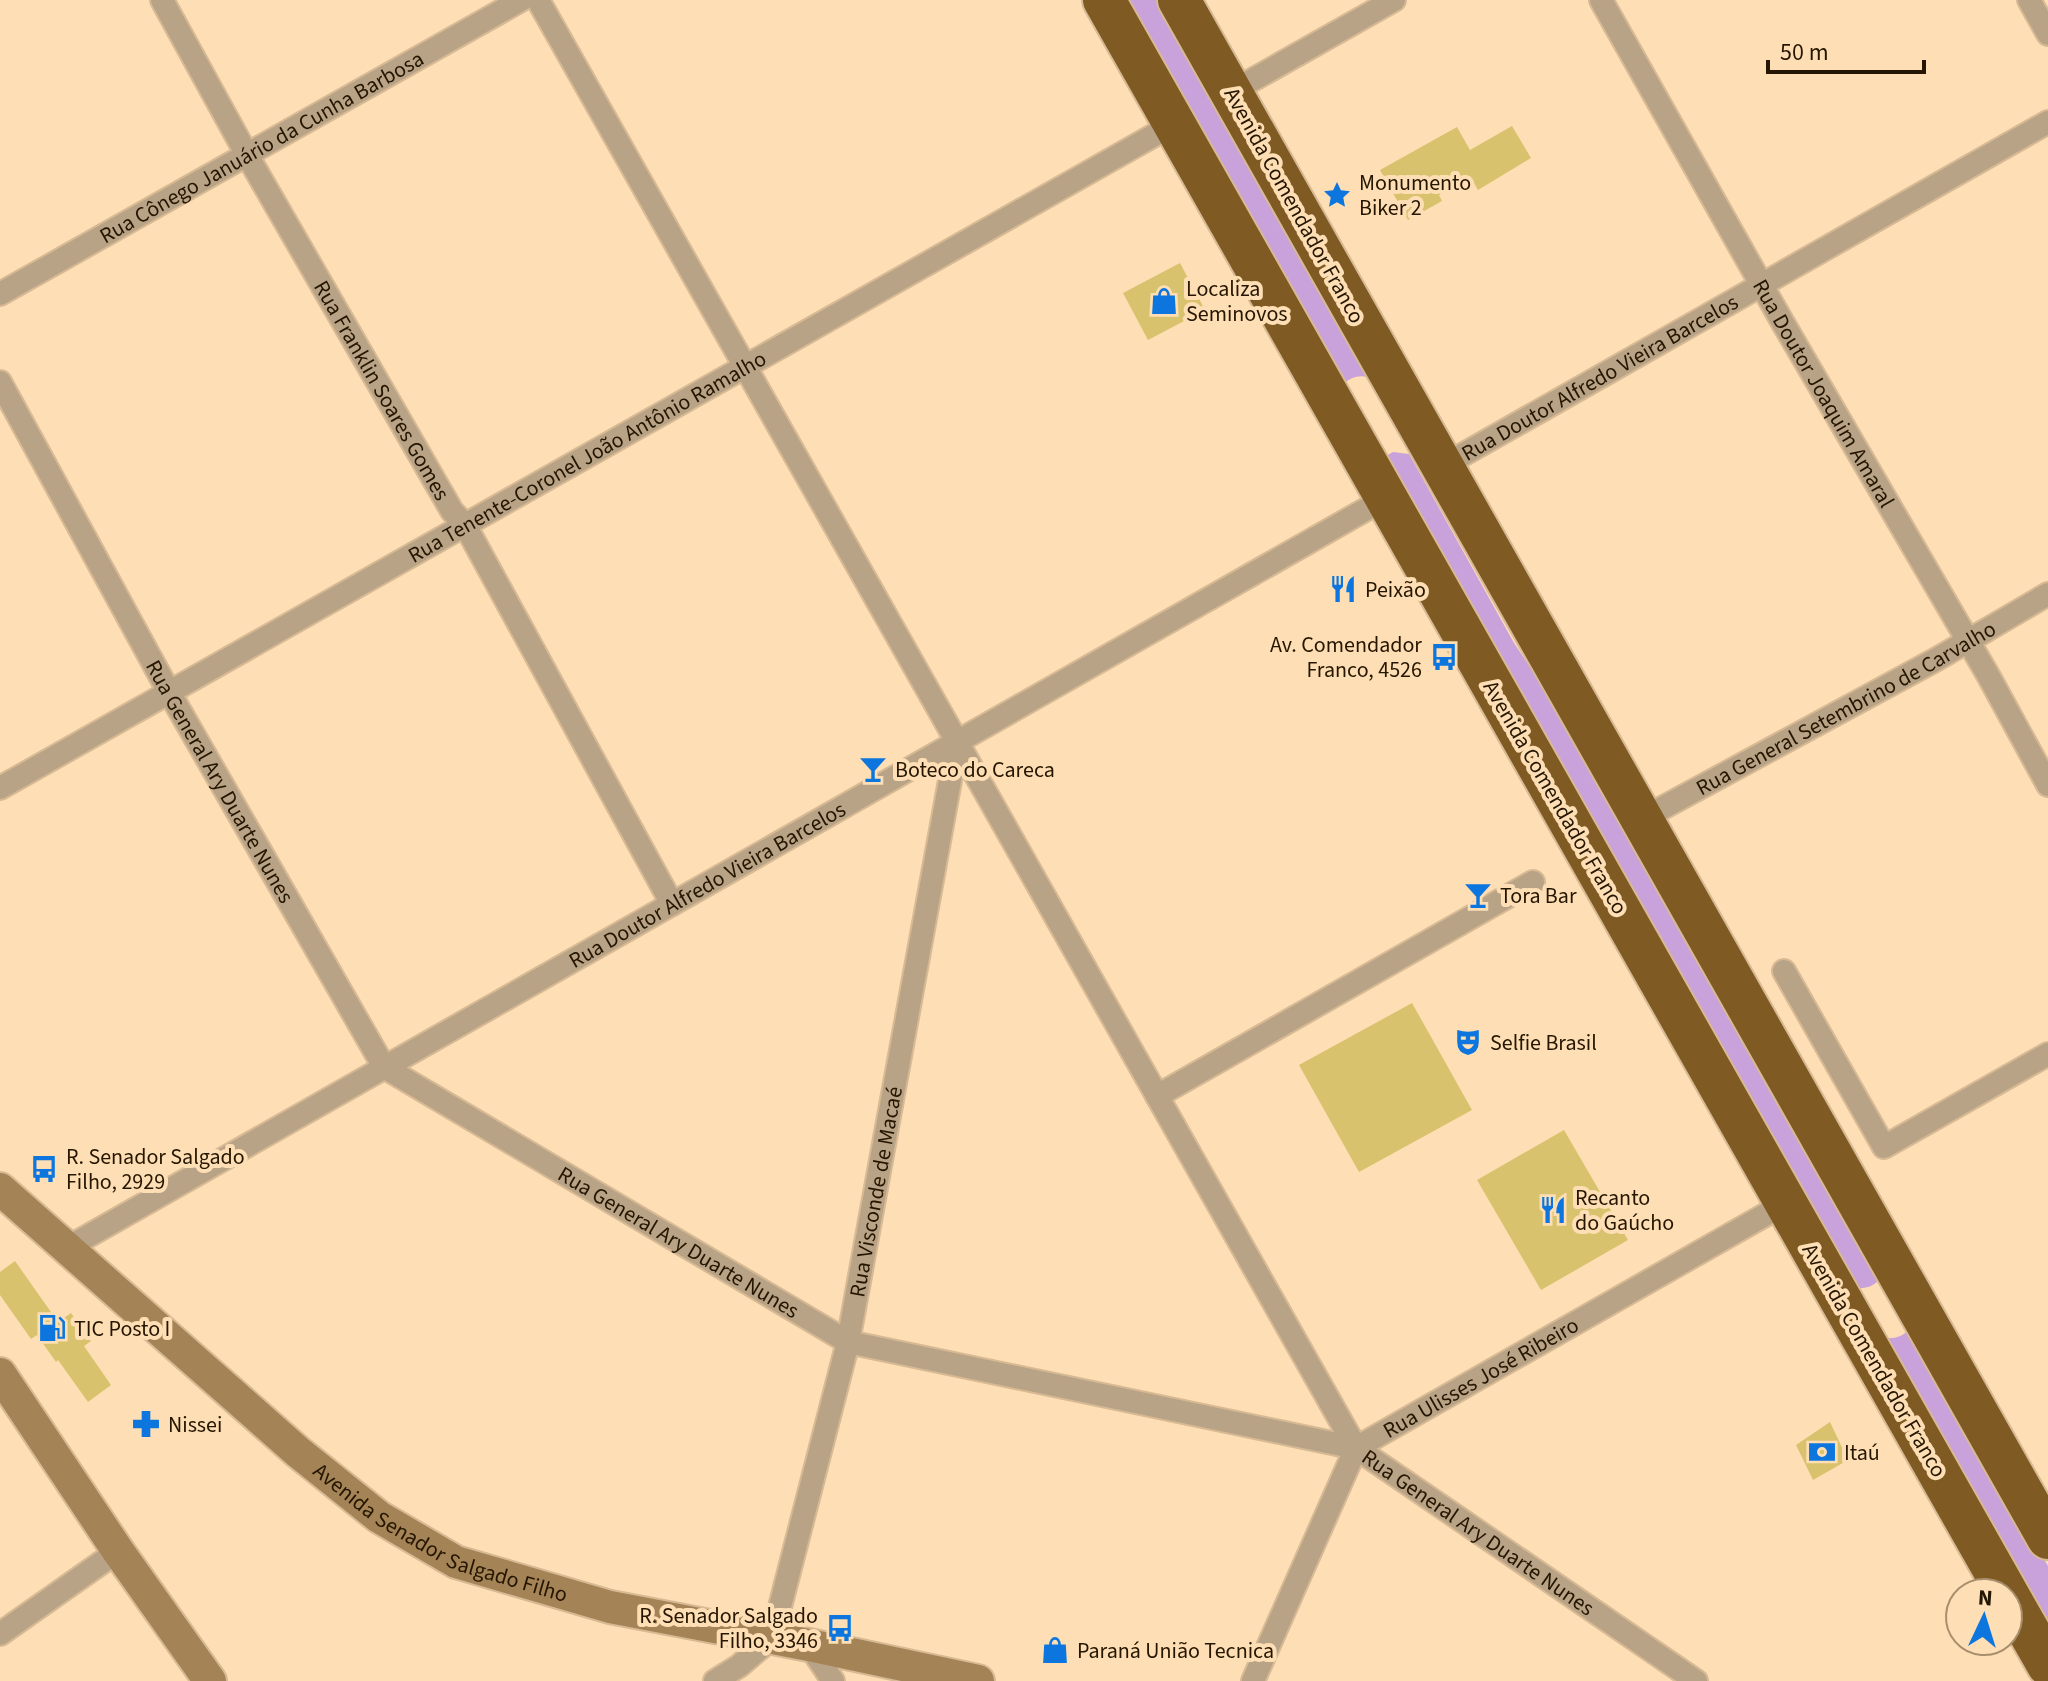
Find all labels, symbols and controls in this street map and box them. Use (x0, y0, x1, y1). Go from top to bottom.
scale bar (1768, 24, 1924, 74)
text: 50 m (1780, 35, 1829, 70)
street label: Rua Cônego Januário da Cunha Barbosa (94, 43, 430, 252)
street label: Avenida Comendador Franco (1216, 82, 1372, 329)
place label: Monumento Biker 2 (1359, 167, 1471, 224)
place icon: Monumento Biker 2 (1322, 180, 1352, 210)
place label: Localiza Seminovos (1186, 273, 1287, 330)
street label: Rua Franklin Soares Gomes (305, 274, 458, 507)
street label: Rua Doutor Joaquim Amaral (1744, 274, 1902, 514)
shop icon: Localiza Seminovos (1149, 286, 1179, 316)
street label: Rua Doutor Alfredo Vieira Barcelos (1456, 286, 1744, 469)
street label: Rua Tenente-Coronel João Antônio Ramalho (402, 343, 772, 571)
restaurant icon: Peixão (1328, 574, 1358, 604)
place label: Peixão (1365, 574, 1426, 606)
street label: Rua General Setembrino de Carvalho (1690, 613, 2002, 804)
place label: Av. Comendador Franco, 4526 (1270, 629, 1422, 686)
bus stop icon: Av. Comendador Franco, 4526 (1429, 642, 1459, 672)
street label: Rua General Ary Duarte Nunes (137, 654, 302, 909)
street label: Avenida Comendador Franco (1475, 675, 1635, 920)
bar icon: Boteco do Careca (858, 754, 888, 784)
place label: Boteco do Careca (895, 754, 1055, 786)
street label: Rua Doutor Alfredo Vieira Barcelos (563, 794, 852, 977)
bar icon: Tora Bar (1463, 880, 1493, 910)
place label: Tora Bar (1500, 880, 1577, 912)
theatre icon: Selfie Brasil (1453, 1027, 1483, 1057)
place label: Selfie Brasil (1490, 1027, 1597, 1059)
street label: Rua Visconde de Macaé (841, 1084, 911, 1300)
place label: R. Senador Salgado Filho, 2929 (66, 1141, 245, 1198)
bus stop icon: R. Senador Salgado Filho, 2929 (29, 1154, 59, 1184)
street label: Rua General Ary Duarte Nunes (552, 1159, 805, 1327)
place label: Recanto do Gaúcho (1575, 1182, 1674, 1239)
restaurant icon: Recanto do Gaúcho (1538, 1195, 1568, 1225)
street label: Avenida Comendador Franco (1794, 1238, 1954, 1483)
street label: Rua Ulisses José Ribeiro (1377, 1309, 1585, 1447)
fuel station icon: TIC Posto I (37, 1313, 67, 1343)
place label: TIC Posto I (74, 1313, 170, 1345)
pharmacy icon: Nissei (131, 1409, 161, 1439)
place label: Nissei (168, 1409, 222, 1441)
bank icon: Itaú (1807, 1437, 1837, 1467)
place label: Itaú (1844, 1437, 1880, 1469)
street label: Rua General Ary Duarte Nunes (1355, 1442, 1601, 1624)
street label: Avenida Senador Salgado Filho (306, 1455, 571, 1611)
north arrow (1944, 1577, 2024, 1657)
text: N (1977, 1582, 1994, 1615)
place label: R. Senador Salgado Filho, 3346 (639, 1600, 818, 1657)
bus stop icon: R. Senador Salgado Filho, 3346 (825, 1613, 855, 1643)
shop icon: Paraná União Tecnica (1040, 1635, 1070, 1665)
place label: Paraná União Tecnica (1077, 1635, 1274, 1667)

